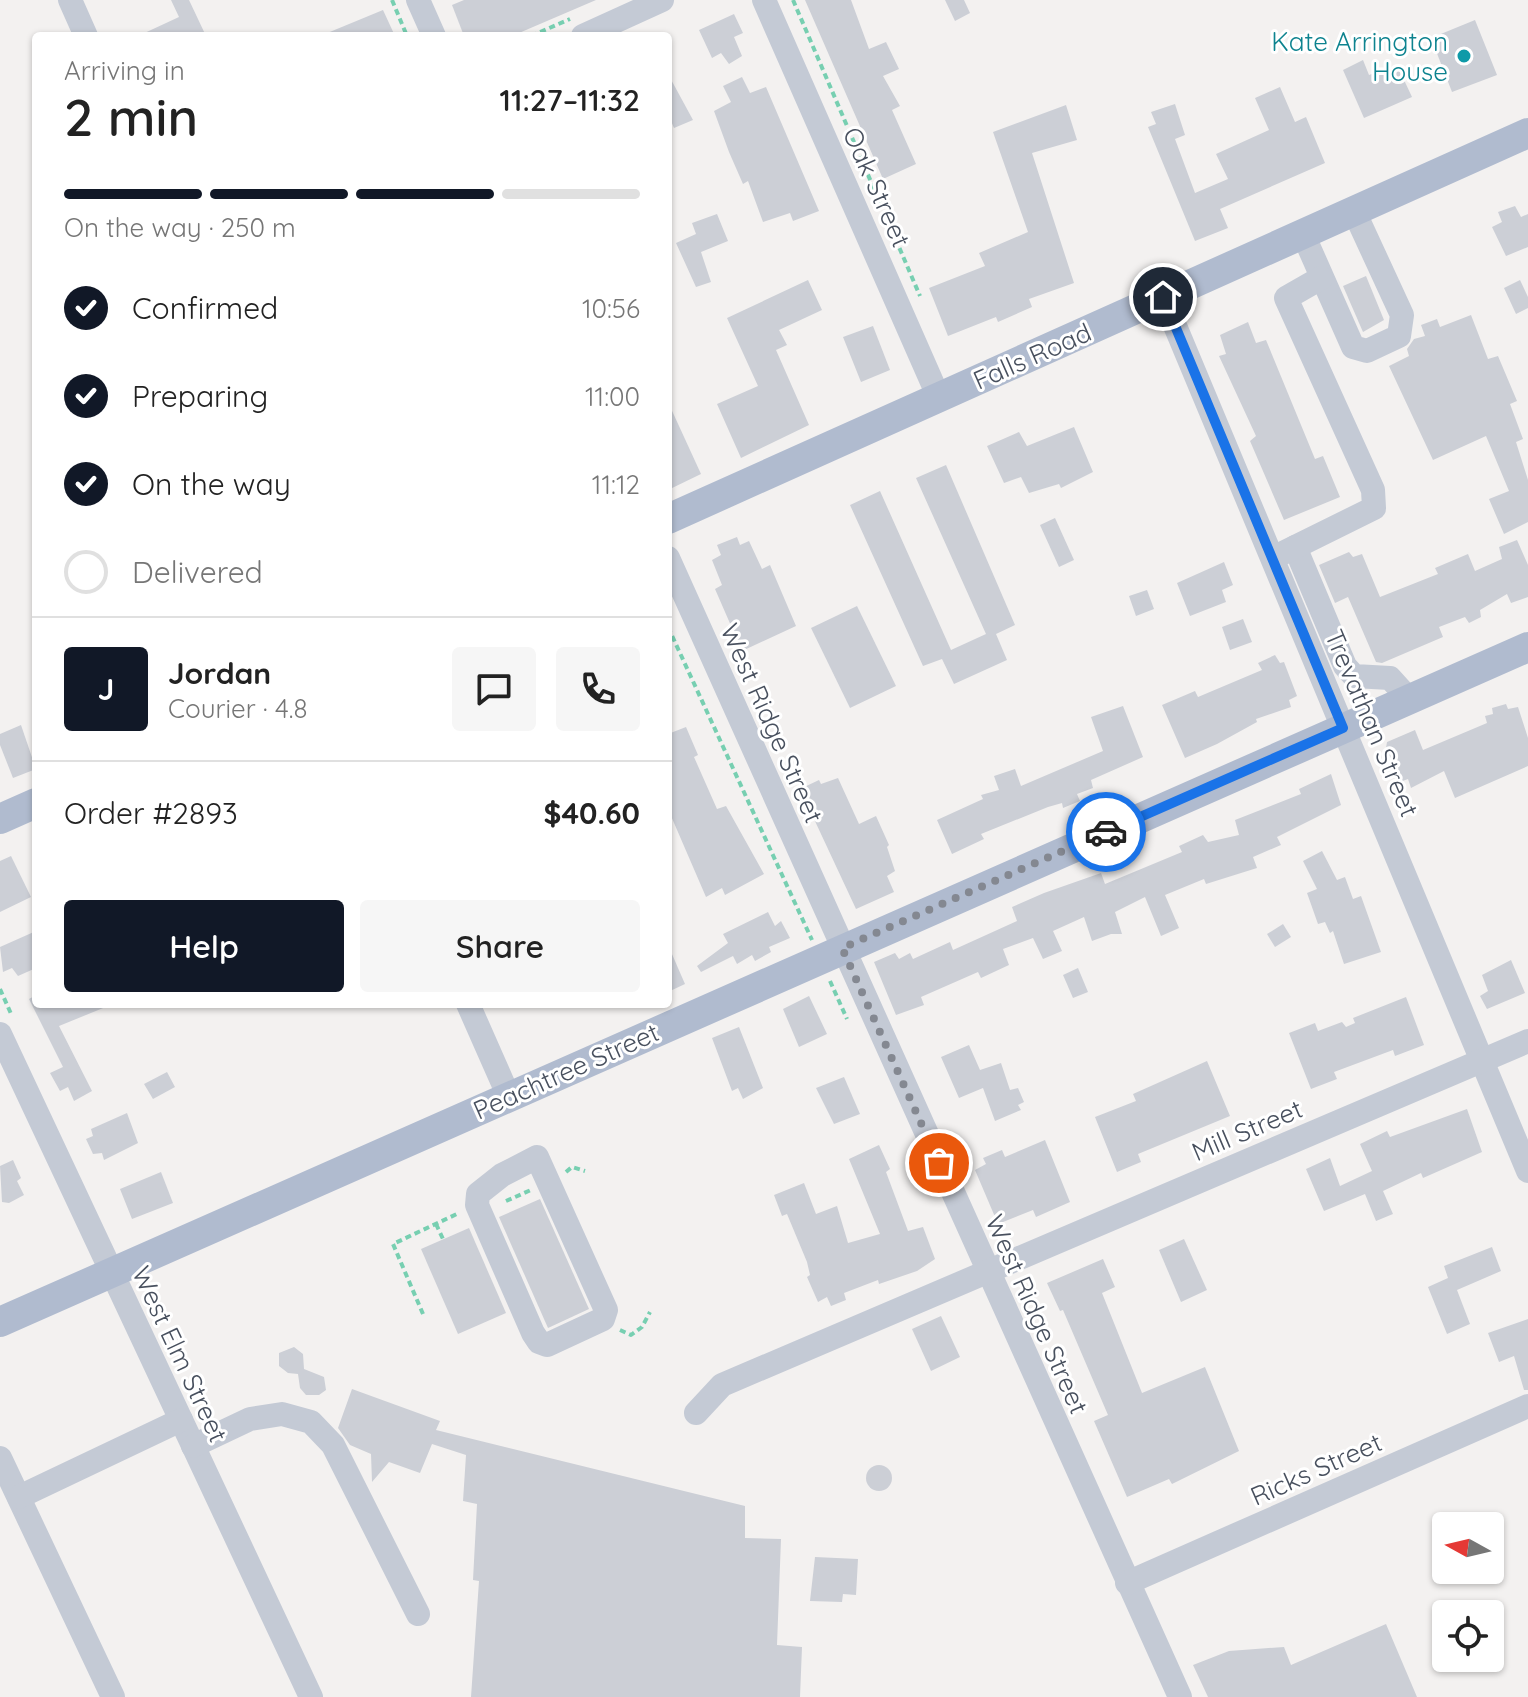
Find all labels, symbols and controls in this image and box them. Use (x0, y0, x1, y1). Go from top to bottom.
place label: Kate Arrington House (1271, 25, 1448, 88)
marker: Kate Arrington House (1455, 47, 1473, 65)
text: Arriving in (64, 54, 185, 87)
text: 11:27–11:32 (500, 81, 640, 119)
text: 2 min (64, 84, 198, 149)
street label: Oak Street (836, 122, 918, 252)
text: On the way · 250 m (64, 211, 296, 244)
pin (1129, 263, 1197, 331)
icon: home (1141, 275, 1185, 319)
icon: check (64, 286, 108, 330)
text: Confirmed (132, 289, 278, 327)
text: 10:56 (582, 292, 640, 325)
street label: Falls Road (968, 315, 1096, 397)
icon: check (64, 374, 108, 418)
text: Preparing (132, 377, 268, 415)
text: 11:00 (585, 380, 640, 413)
icon: check (64, 462, 108, 506)
text: On the way (132, 465, 291, 503)
text: 11:12 (592, 468, 640, 501)
text: Delivered (132, 553, 263, 591)
street label: West Ridge Street (713, 618, 831, 828)
street label: Trevathan Street (1318, 624, 1426, 822)
button: chat (452, 647, 536, 731)
button: phone (556, 647, 640, 731)
text: Jordan (168, 654, 271, 692)
text: J (98, 670, 114, 708)
text: Courier · 4.8 (168, 692, 307, 725)
courier (1066, 792, 1146, 872)
text: Order #2893 (64, 794, 238, 832)
text: $40.60 (544, 794, 640, 832)
icon: car (1084, 810, 1128, 854)
button: Help (64, 900, 344, 992)
button: Share (360, 900, 640, 992)
street label: Peachtree Street (468, 1015, 664, 1127)
street label: Mill Street (1187, 1092, 1307, 1168)
pin (905, 1129, 973, 1197)
icon: bag (917, 1141, 961, 1185)
street label: West Ridge Street (978, 1209, 1096, 1419)
street label: West Elm Street (125, 1261, 235, 1447)
street label: Ricks Street (1245, 1425, 1387, 1513)
north arrow (1432, 1512, 1504, 1584)
map controls (1432, 1512, 1504, 1672)
button: locate (1432, 1600, 1504, 1672)

